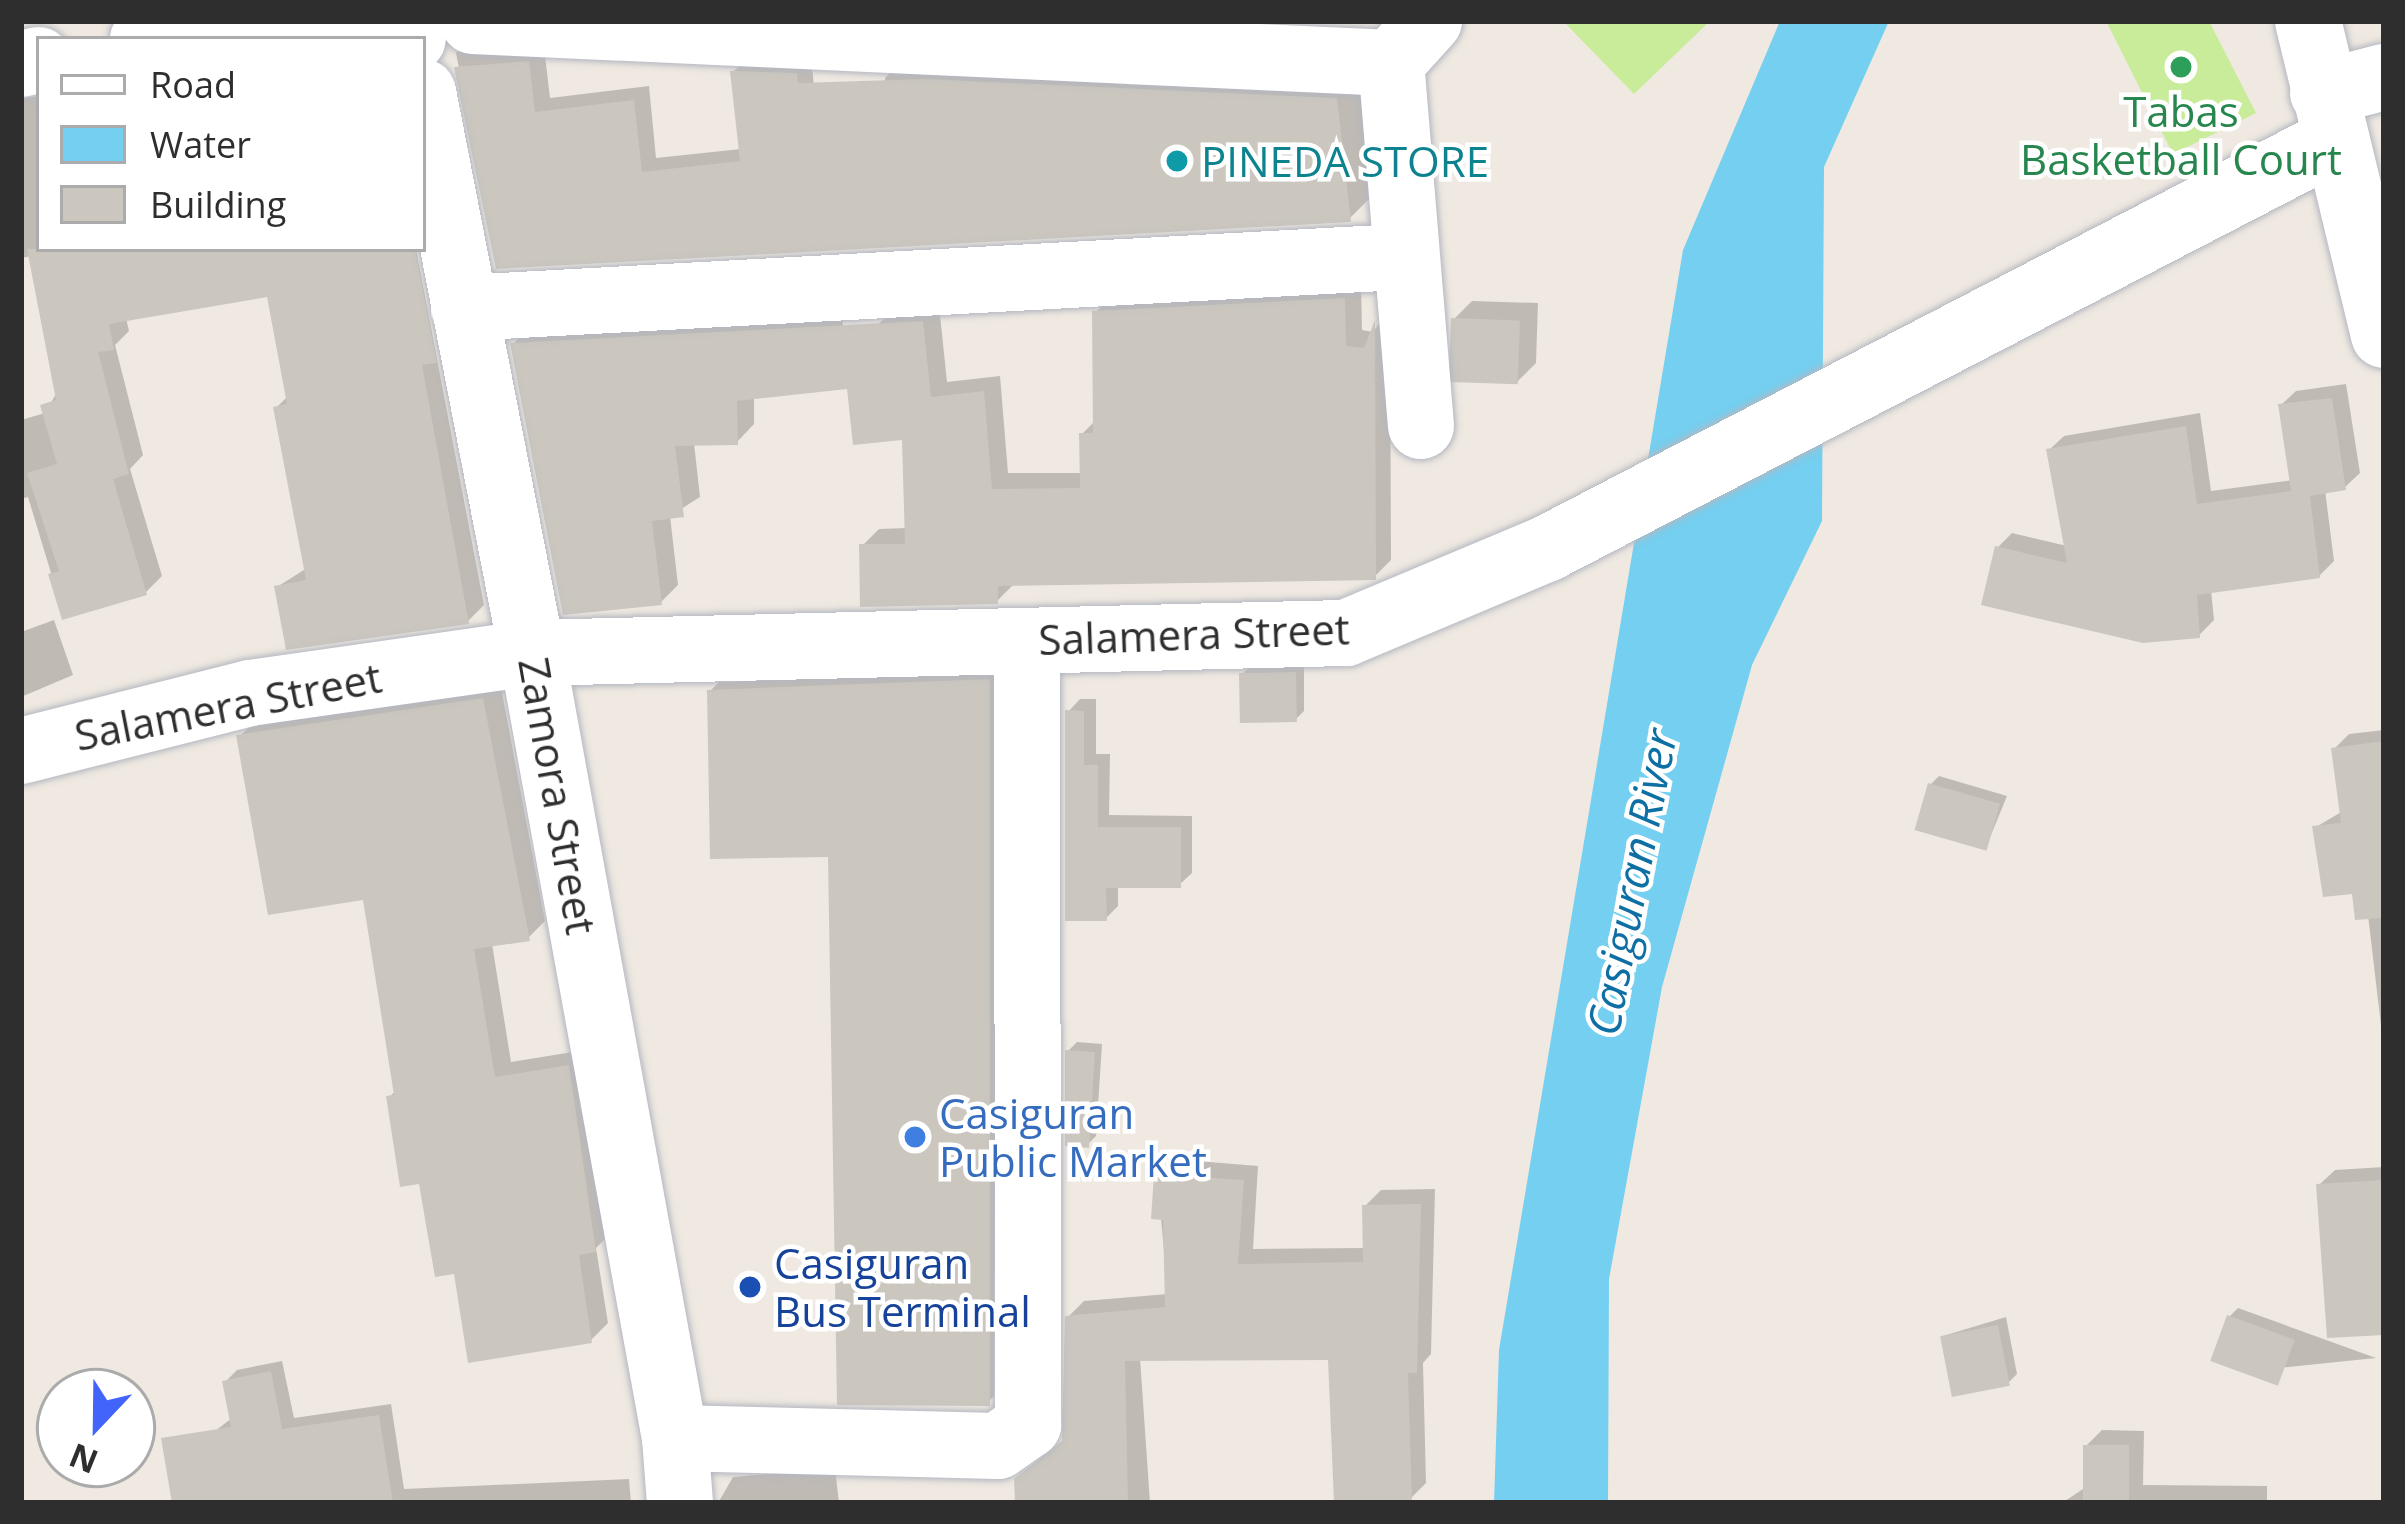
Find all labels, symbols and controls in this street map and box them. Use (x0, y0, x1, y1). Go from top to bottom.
legend (36, 36, 426, 252)
marker: Tabas Basketball Court (2168, 54, 2194, 80)
text: Road (150, 60, 236, 109)
place label: Tabas Basketball Court (2020, 86, 2342, 184)
text: Water (150, 120, 251, 169)
place label: PINEDA STORE (1201, 136, 1489, 186)
marker: PINEDA STORE (1164, 148, 1190, 174)
text: Building (150, 180, 286, 229)
street label: Salamera Street (1037, 603, 1351, 665)
street label: Salamera Street (70, 652, 386, 760)
street label: Zamora Street (509, 654, 607, 938)
water label: Casiguran River (1575, 724, 1687, 1040)
place label: Casiguran Public Market (939, 1088, 1207, 1186)
marker: Casiguran Public Market (902, 1124, 928, 1150)
place label: Casiguran Bus Terminal (774, 1238, 1031, 1336)
marker: Casiguran Bus Terminal (737, 1274, 763, 1300)
north arrow (36, 1368, 156, 1488)
text: N (63, 1433, 104, 1485)

